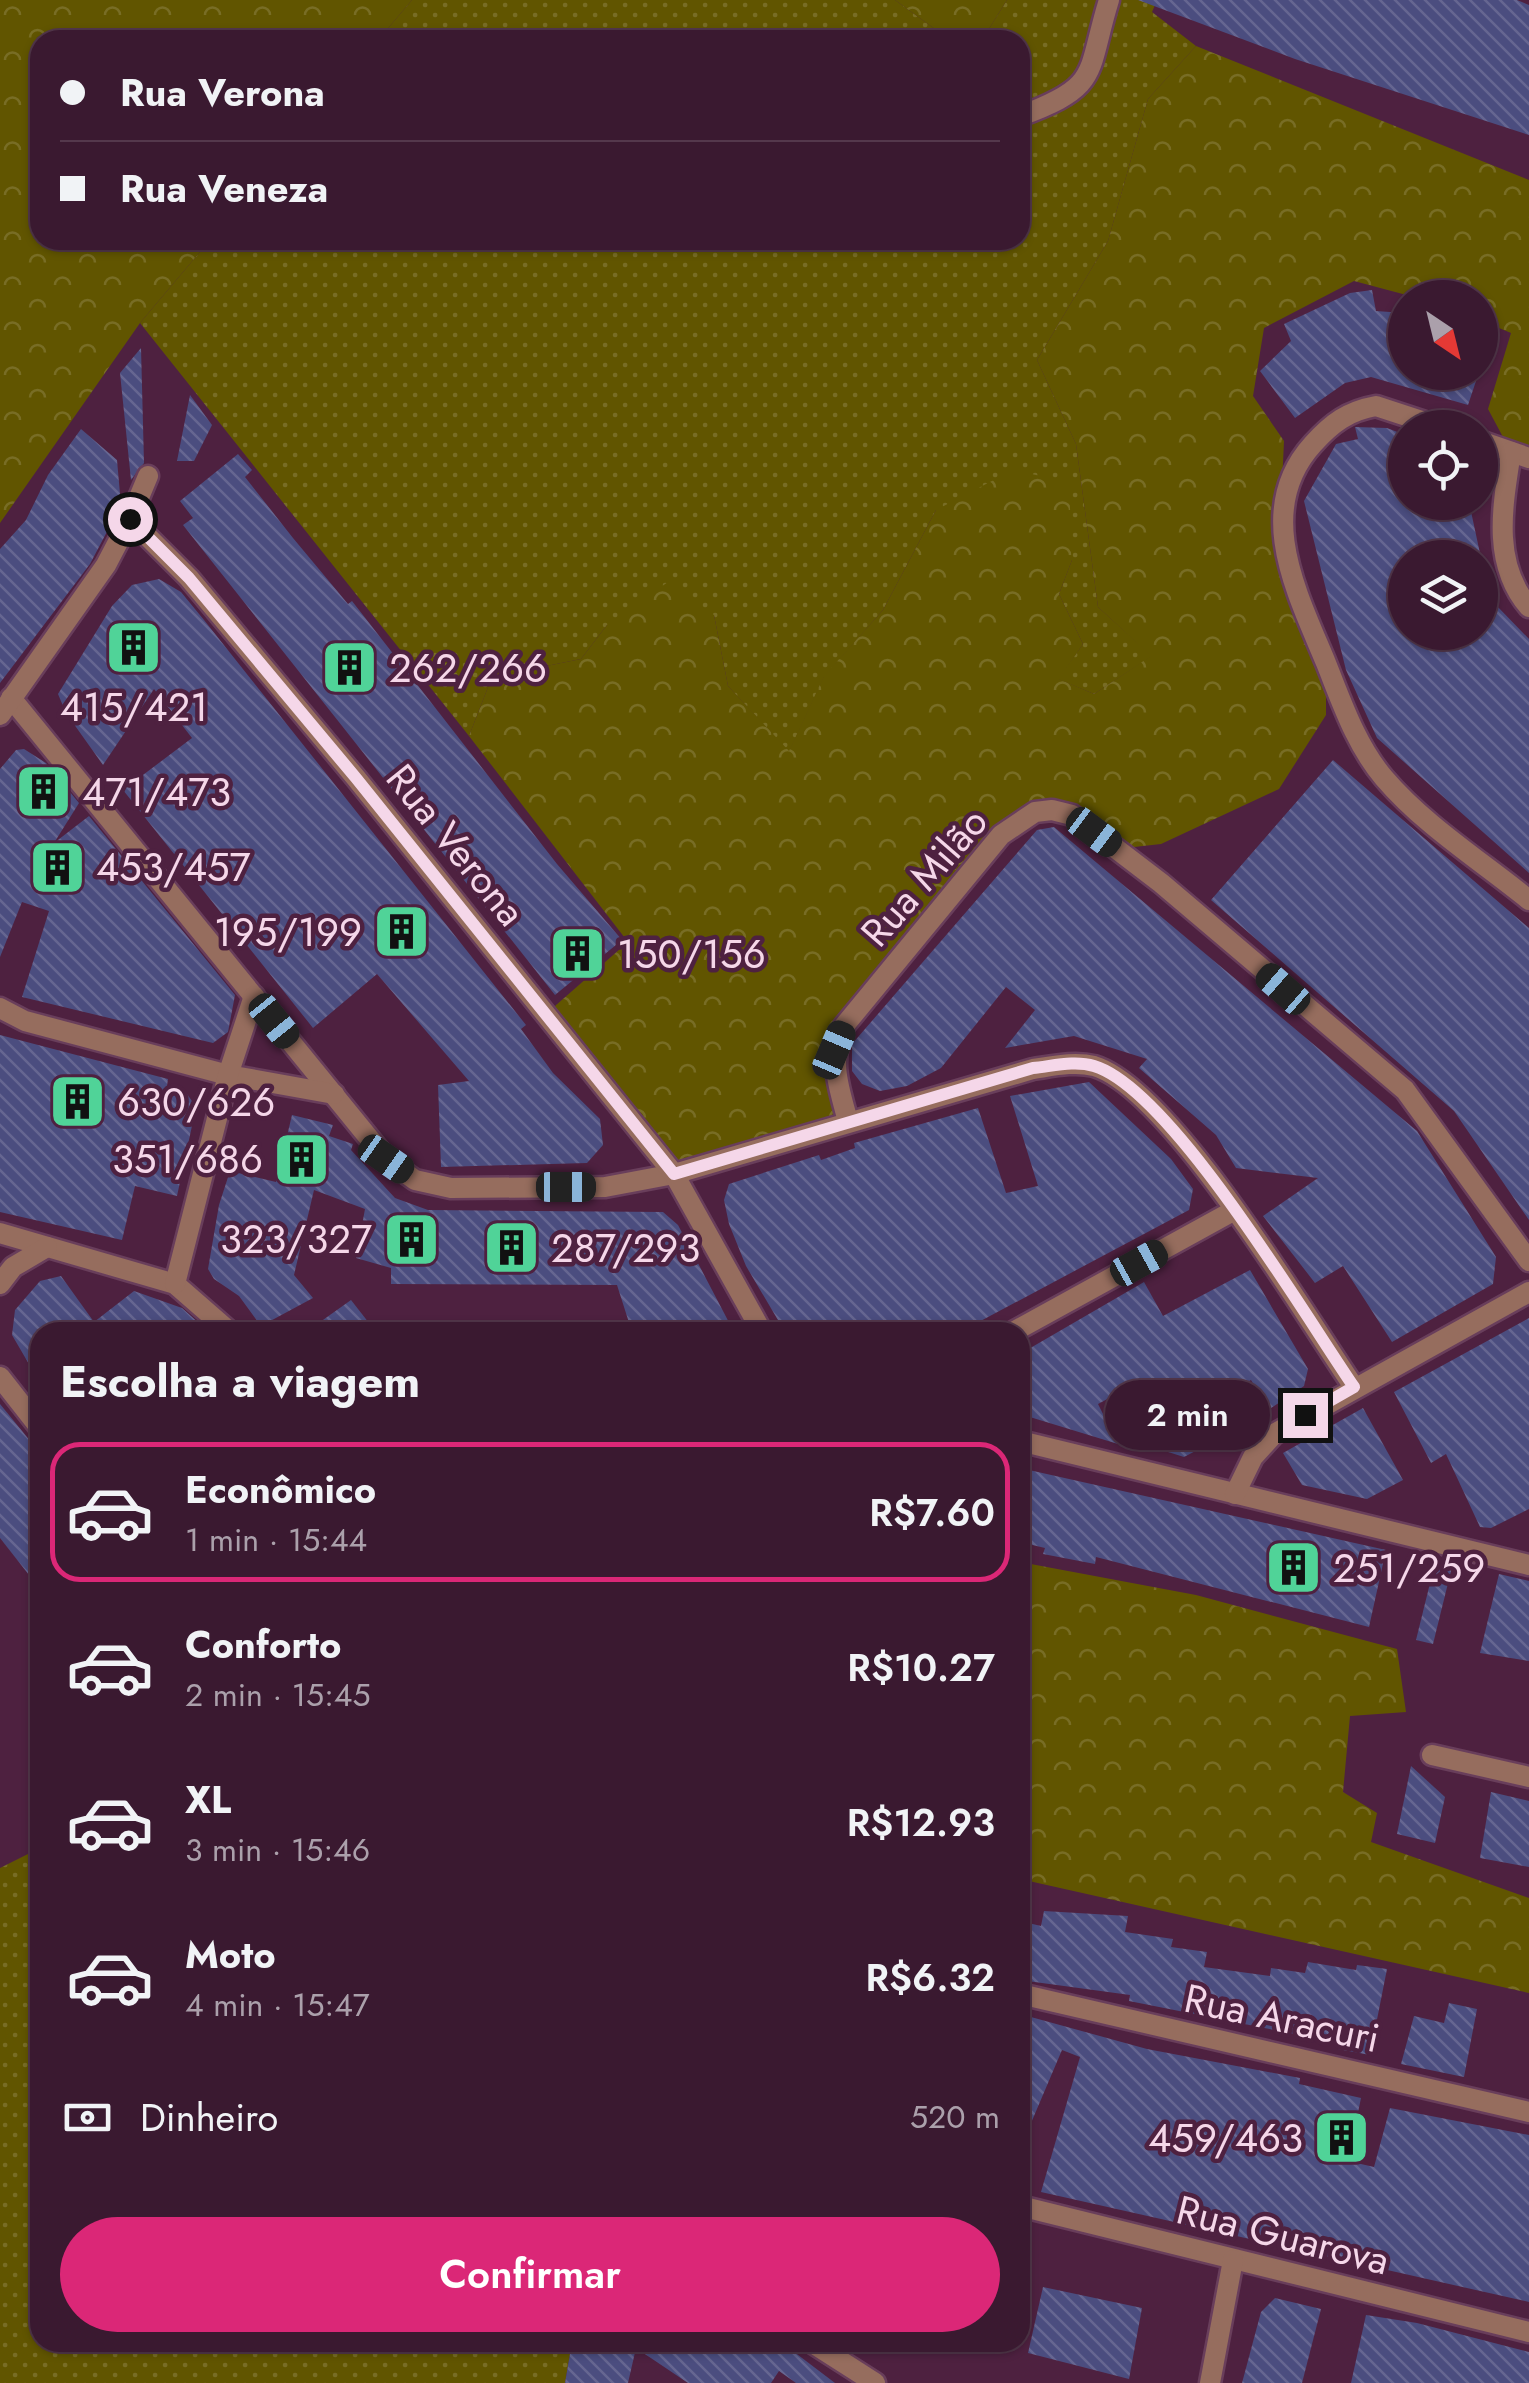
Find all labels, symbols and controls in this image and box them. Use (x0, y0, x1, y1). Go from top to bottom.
text: Rua Verona (120, 65, 325, 120)
text: Rua Veneza (120, 161, 328, 216)
north arrow (1388, 280, 1498, 390)
map controls (1388, 280, 1498, 650)
button: locate (1388, 410, 1498, 520)
route start (108, 497, 153, 542)
button: layers (1388, 540, 1498, 650)
building icon: 415/421 (104, 618, 164, 678)
building icon: 262/266 (320, 638, 380, 698)
place label: 262/266 (389, 639, 547, 697)
place label: 415/421 (60, 678, 208, 736)
street label: Rua Verona (373, 752, 539, 938)
building icon: 471/473 (13, 762, 73, 822)
place label: 471/473 (82, 763, 231, 821)
street label: Rua Milão (847, 795, 1001, 959)
car (1061, 802, 1127, 862)
building icon: 453/457 (27, 837, 87, 897)
place label: 453/457 (96, 838, 251, 896)
building icon: 195/199 (371, 902, 431, 962)
place label: 195/199 (214, 903, 362, 961)
building icon: 150/156 (548, 924, 608, 984)
place label: 150/156 (617, 925, 766, 983)
car (1251, 958, 1315, 1020)
car (243, 988, 305, 1054)
car (808, 1017, 860, 1083)
building icon: 630/626 (48, 1072, 108, 1132)
place label: 630/626 (117, 1073, 275, 1131)
building icon: 351/686 (272, 1129, 332, 1189)
place label: 351/686 (112, 1130, 263, 1188)
car (353, 1130, 419, 1188)
car (536, 1172, 596, 1202)
building icon: 323/327 (381, 1209, 441, 1269)
place label: 323/327 (220, 1210, 372, 1268)
building icon: 287/293 (482, 1218, 542, 1278)
place label: 287/293 (551, 1219, 700, 1277)
car (1105, 1235, 1173, 1291)
text: Escolha a viagem (60, 1349, 420, 1414)
callout: 2 min (1105, 1380, 1270, 1450)
text: 2 min (1146, 1392, 1229, 1438)
route end (1283, 1393, 1328, 1438)
text: Econômico (185, 1462, 376, 1517)
icon: car (65, 1467, 155, 1557)
text: R$7.60 (869, 1485, 995, 1540)
text: 1 min · 15:44 (185, 1517, 367, 1563)
building icon: 251/259 (1264, 1538, 1324, 1598)
place label: 251/259 (1333, 1539, 1485, 1597)
text: Conforto (185, 1617, 342, 1672)
icon: car (65, 1622, 155, 1712)
text: R$10.27 (847, 1640, 995, 1695)
text: 2 min · 15:45 (185, 1672, 370, 1718)
text: XL (185, 1772, 231, 1827)
icon: car (65, 1777, 155, 1867)
text: R$12.93 (847, 1795, 995, 1850)
text: 3 min · 15:46 (185, 1827, 370, 1873)
text: Moto (185, 1927, 276, 1982)
icon: car (65, 1932, 155, 2022)
text: R$6.32 (865, 1950, 995, 2005)
street label: Rua Aracuri (1179, 1969, 1385, 2067)
text: 4 min · 15:47 (185, 1982, 370, 2028)
icon: cash (60, 2090, 115, 2145)
text: Dinheiro (140, 2090, 278, 2145)
text: 520 m (910, 2094, 1000, 2140)
building icon: 459/463 (1312, 2108, 1372, 2168)
place label: 459/463 (1148, 2109, 1303, 2167)
street label: Rua Guarova (1171, 2181, 1395, 2289)
button: Confirmar (60, 2217, 1000, 2332)

